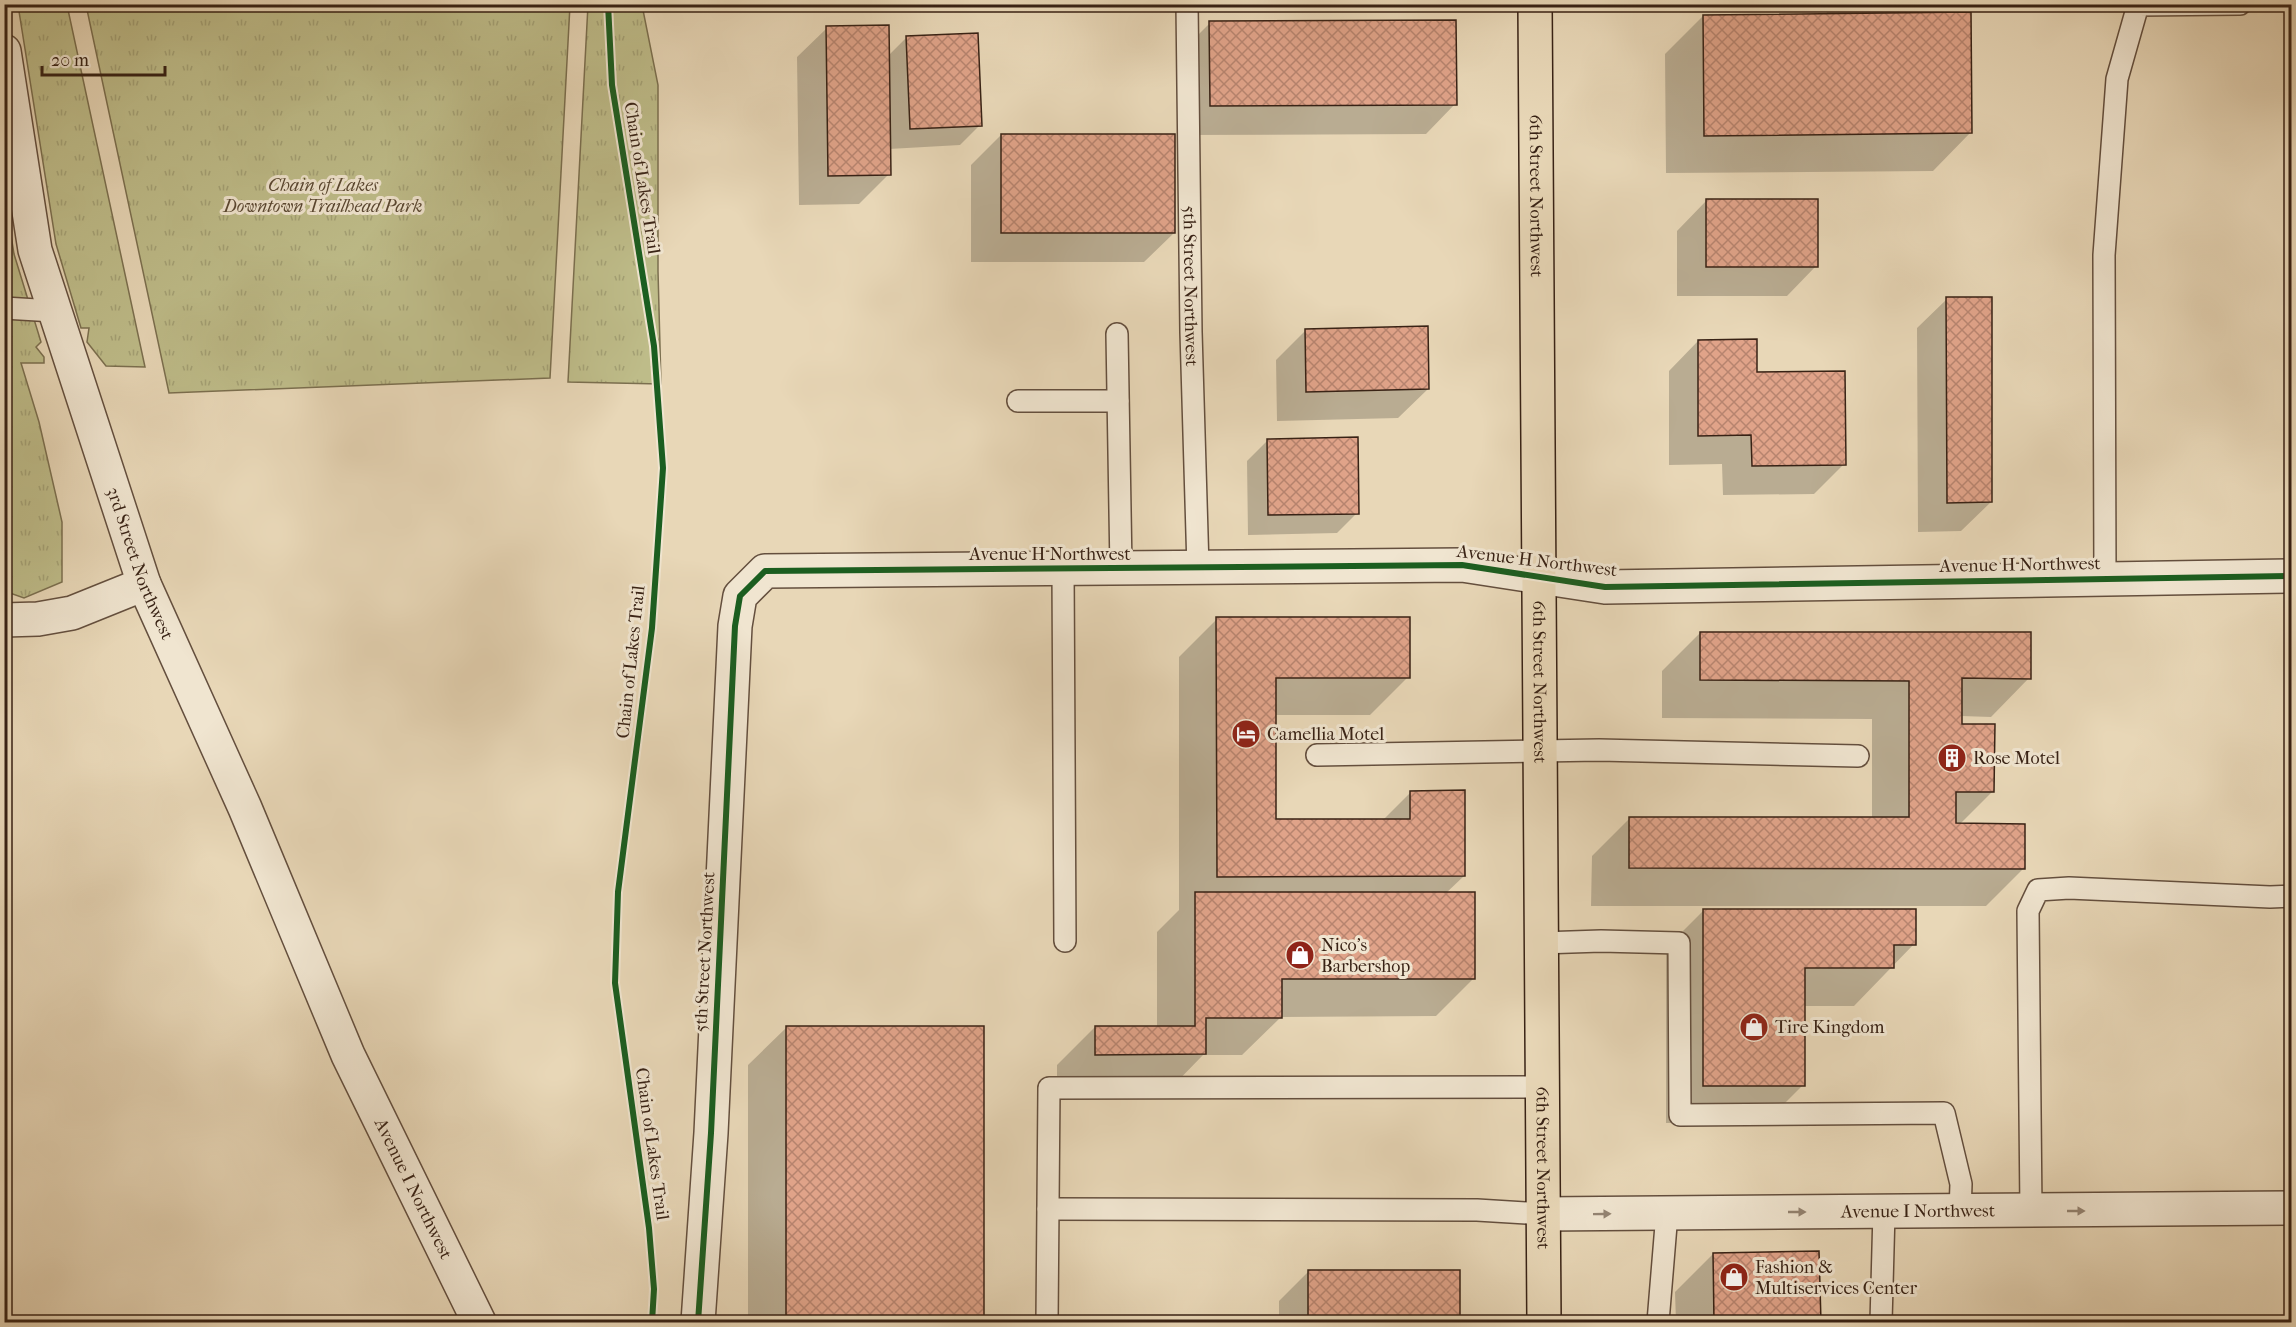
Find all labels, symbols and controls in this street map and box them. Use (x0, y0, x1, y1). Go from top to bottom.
scale bar (42, 39, 165, 77)
text: 20 m (51, 50, 89, 71)
street label: Chain of Lakes Trail (620, 100, 664, 256)
street label: 6th Street Northwest (1525, 114, 1547, 278)
park label: Chain of Lakes Downtown Trailhead Park (223, 175, 422, 217)
street label: 5th Street Northwest (1179, 205, 1203, 367)
street label: 3rd Street Northwest (103, 484, 178, 643)
street label: Avenue H Northwest (1455, 541, 1619, 581)
street label: Avenue H Northwest (968, 544, 1131, 565)
street label: Avenue H Northwest (1938, 553, 2101, 577)
street label: Chain of Lakes Trail (613, 584, 649, 740)
street label: 6th Street Northwest (1529, 600, 1551, 764)
hotel icon: Camellia Motel (1230, 718, 1262, 750)
place label: Camellia Motel (1267, 724, 1384, 745)
building icon: Rose Motel (1936, 742, 1968, 774)
place label: Rose Motel (1973, 748, 2060, 769)
street label: 5th Street Northwest (690, 871, 720, 1033)
place label: Nico's Barbershop (1321, 935, 1410, 977)
shop icon: Nico's Barbershop (1284, 939, 1316, 971)
shop icon: Tire Kingdom (1738, 1011, 1770, 1043)
place label: Tire Kingdom (1775, 1017, 1885, 1038)
street label: Chain of Lakes Trail (631, 1066, 673, 1222)
street label: 6th Street Northwest (1532, 1086, 1554, 1250)
street label: Avenue I Northwest (370, 1114, 457, 1263)
street label: Avenue I Northwest (1840, 1200, 1996, 1222)
one-way arrow (2066, 1206, 2085, 1216)
one-way arrow (1787, 1207, 1806, 1217)
one-way arrow (1592, 1209, 1611, 1218)
place label: Fashion & Multiservices Center (1755, 1257, 1918, 1299)
shop icon: Fashion & Multiservices Center (1718, 1261, 1750, 1293)

